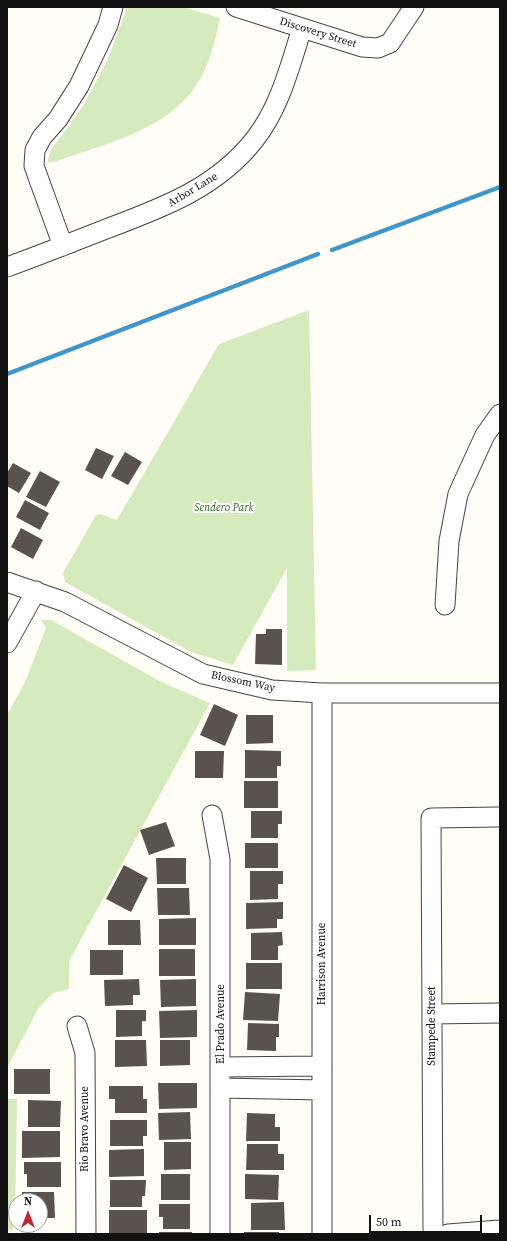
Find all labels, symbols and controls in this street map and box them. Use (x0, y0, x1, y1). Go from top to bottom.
street label: Discovery Street (278, 15, 358, 51)
street label: Arbor Lane (166, 170, 220, 210)
park label: Sendero Park (194, 501, 254, 515)
street label: Blossom Way (210, 669, 276, 695)
street label: Harrison Avenue (315, 923, 329, 1005)
street label: El Prado Avenue (214, 984, 228, 1064)
street label: Stampede Street (425, 986, 439, 1066)
street label: Rio Bravo Avenue (78, 1086, 92, 1172)
north arrow (8, 1193, 48, 1233)
text: N (24, 1194, 32, 1209)
scale bar (371, 1207, 484, 1233)
text: 50 m (376, 1214, 402, 1230)

